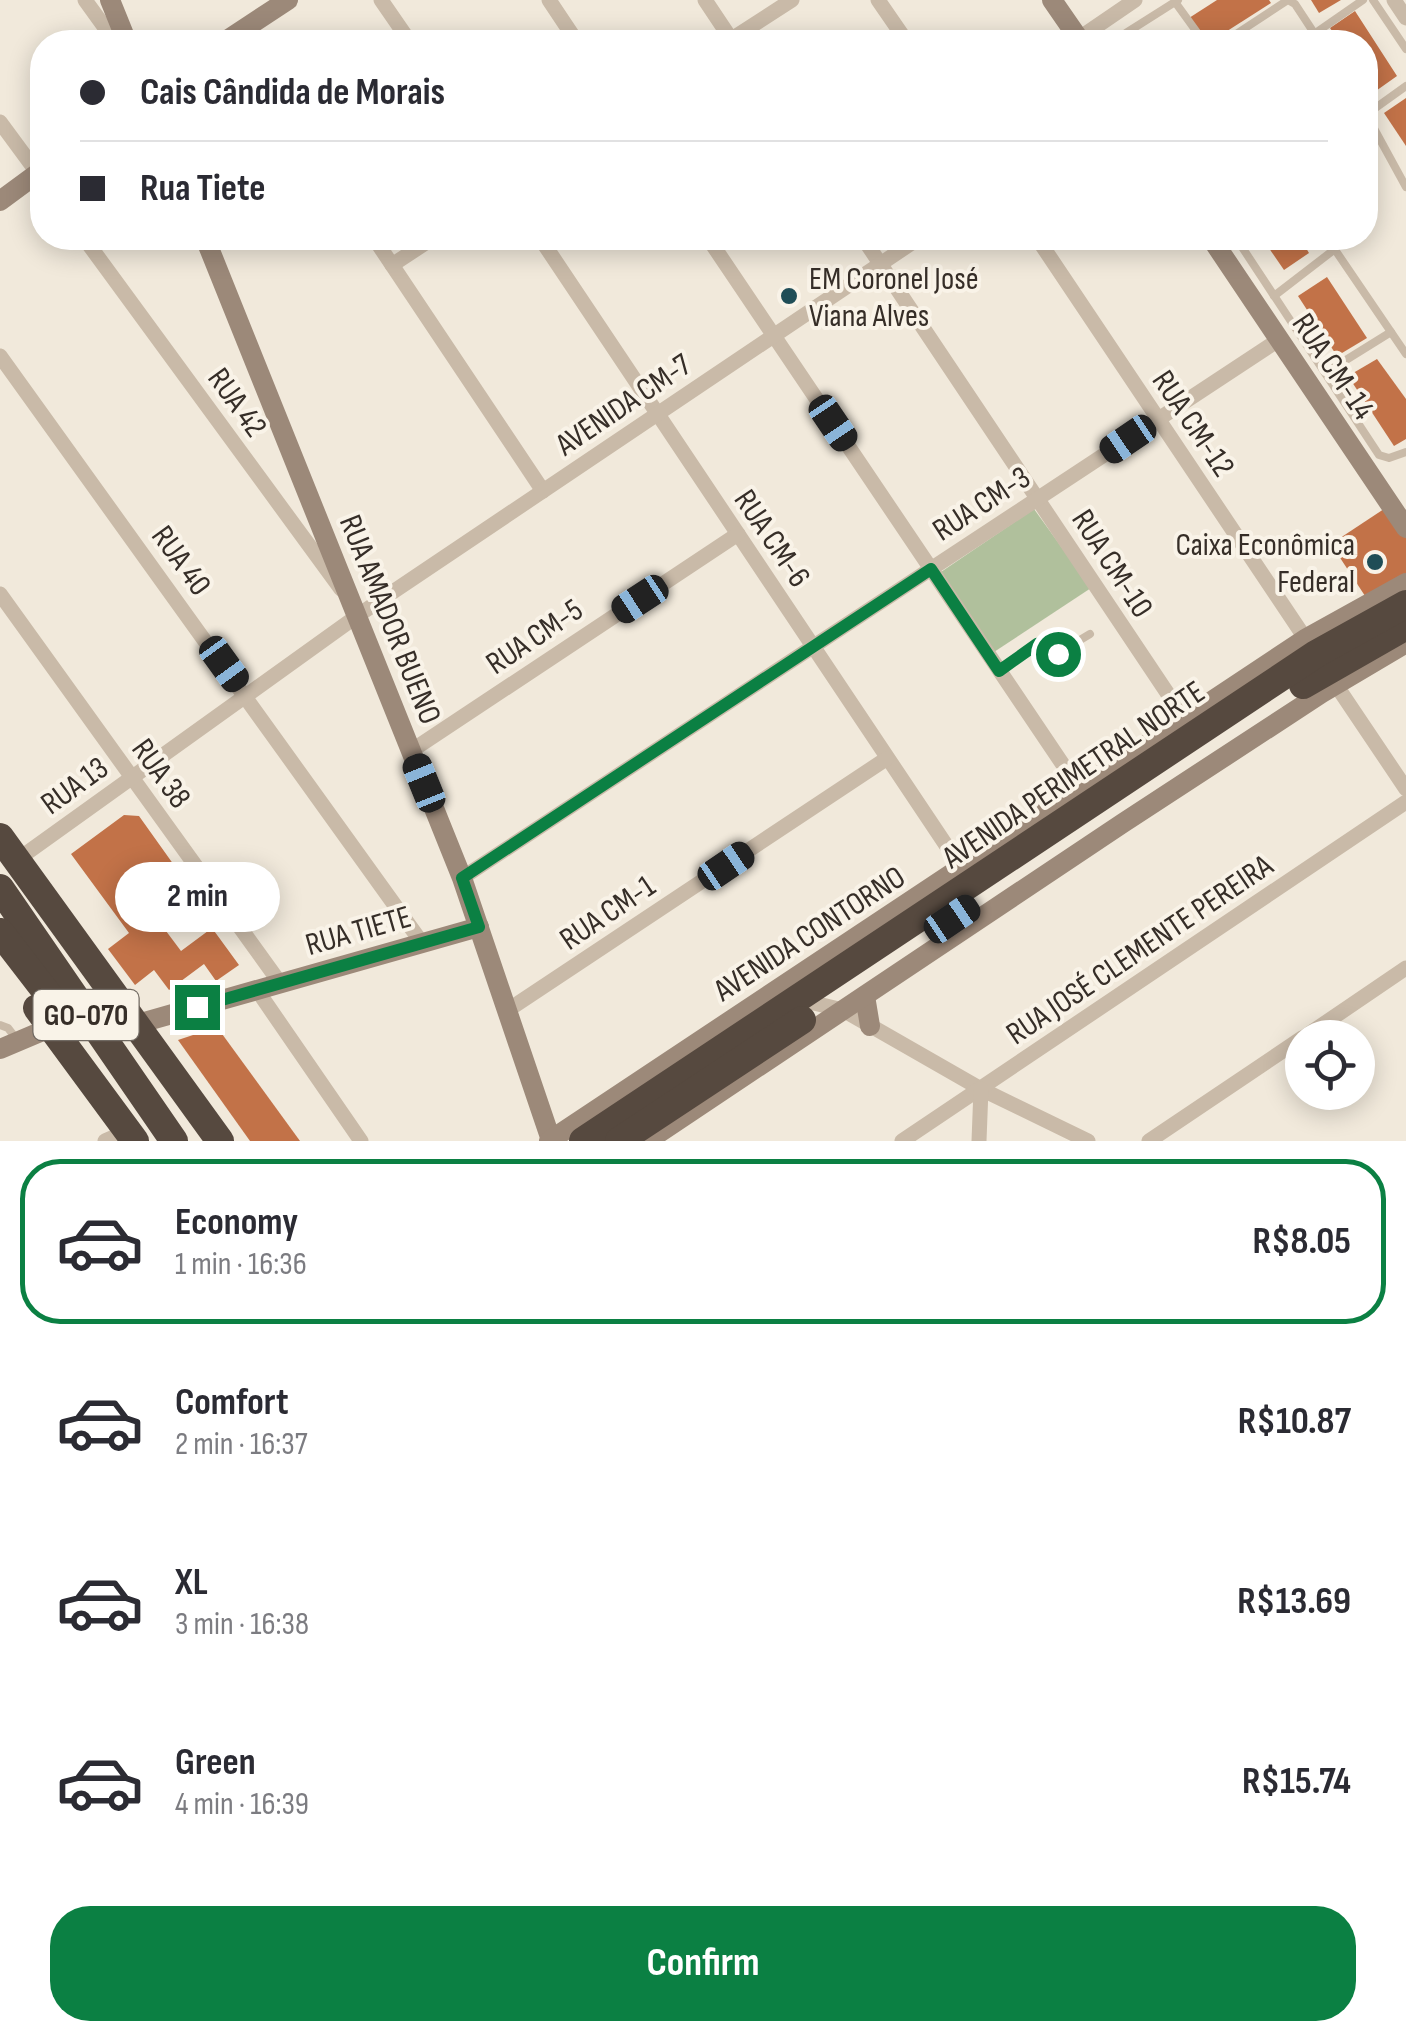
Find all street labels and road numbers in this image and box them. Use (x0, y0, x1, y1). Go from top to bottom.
street label: RUA CM-14 (1283, 306, 1382, 427)
street label: AVENIDA CM-7 (548, 346, 699, 465)
street label: RUA 42 (199, 361, 275, 445)
street label: RUA CM-12 (1143, 363, 1242, 485)
street label: RUA CM-3 (926, 458, 1038, 550)
street label: RUA CM-6 (725, 483, 818, 595)
street label: RUA CM-10 (1062, 503, 1161, 625)
street label: RUA AMADOR BUENO (330, 509, 449, 730)
street label: RUA 40 (142, 518, 219, 603)
street label: RUA CM-5 (479, 591, 591, 684)
street label: AVENIDA PERIMETRAL NORTE (934, 673, 1212, 878)
street label: RUA 38 (123, 732, 199, 816)
street label: RUA 13 (34, 749, 116, 824)
street label: RUA JOSÉ CLEMENTE PEREIRA (999, 846, 1281, 1054)
street label: AVENIDA CONTORNO (706, 858, 913, 1011)
street label: RUA CM-1 (553, 867, 663, 959)
street label: RUA TIETE (301, 898, 416, 965)
road number: GO-070 (34, 990, 138, 1040)

